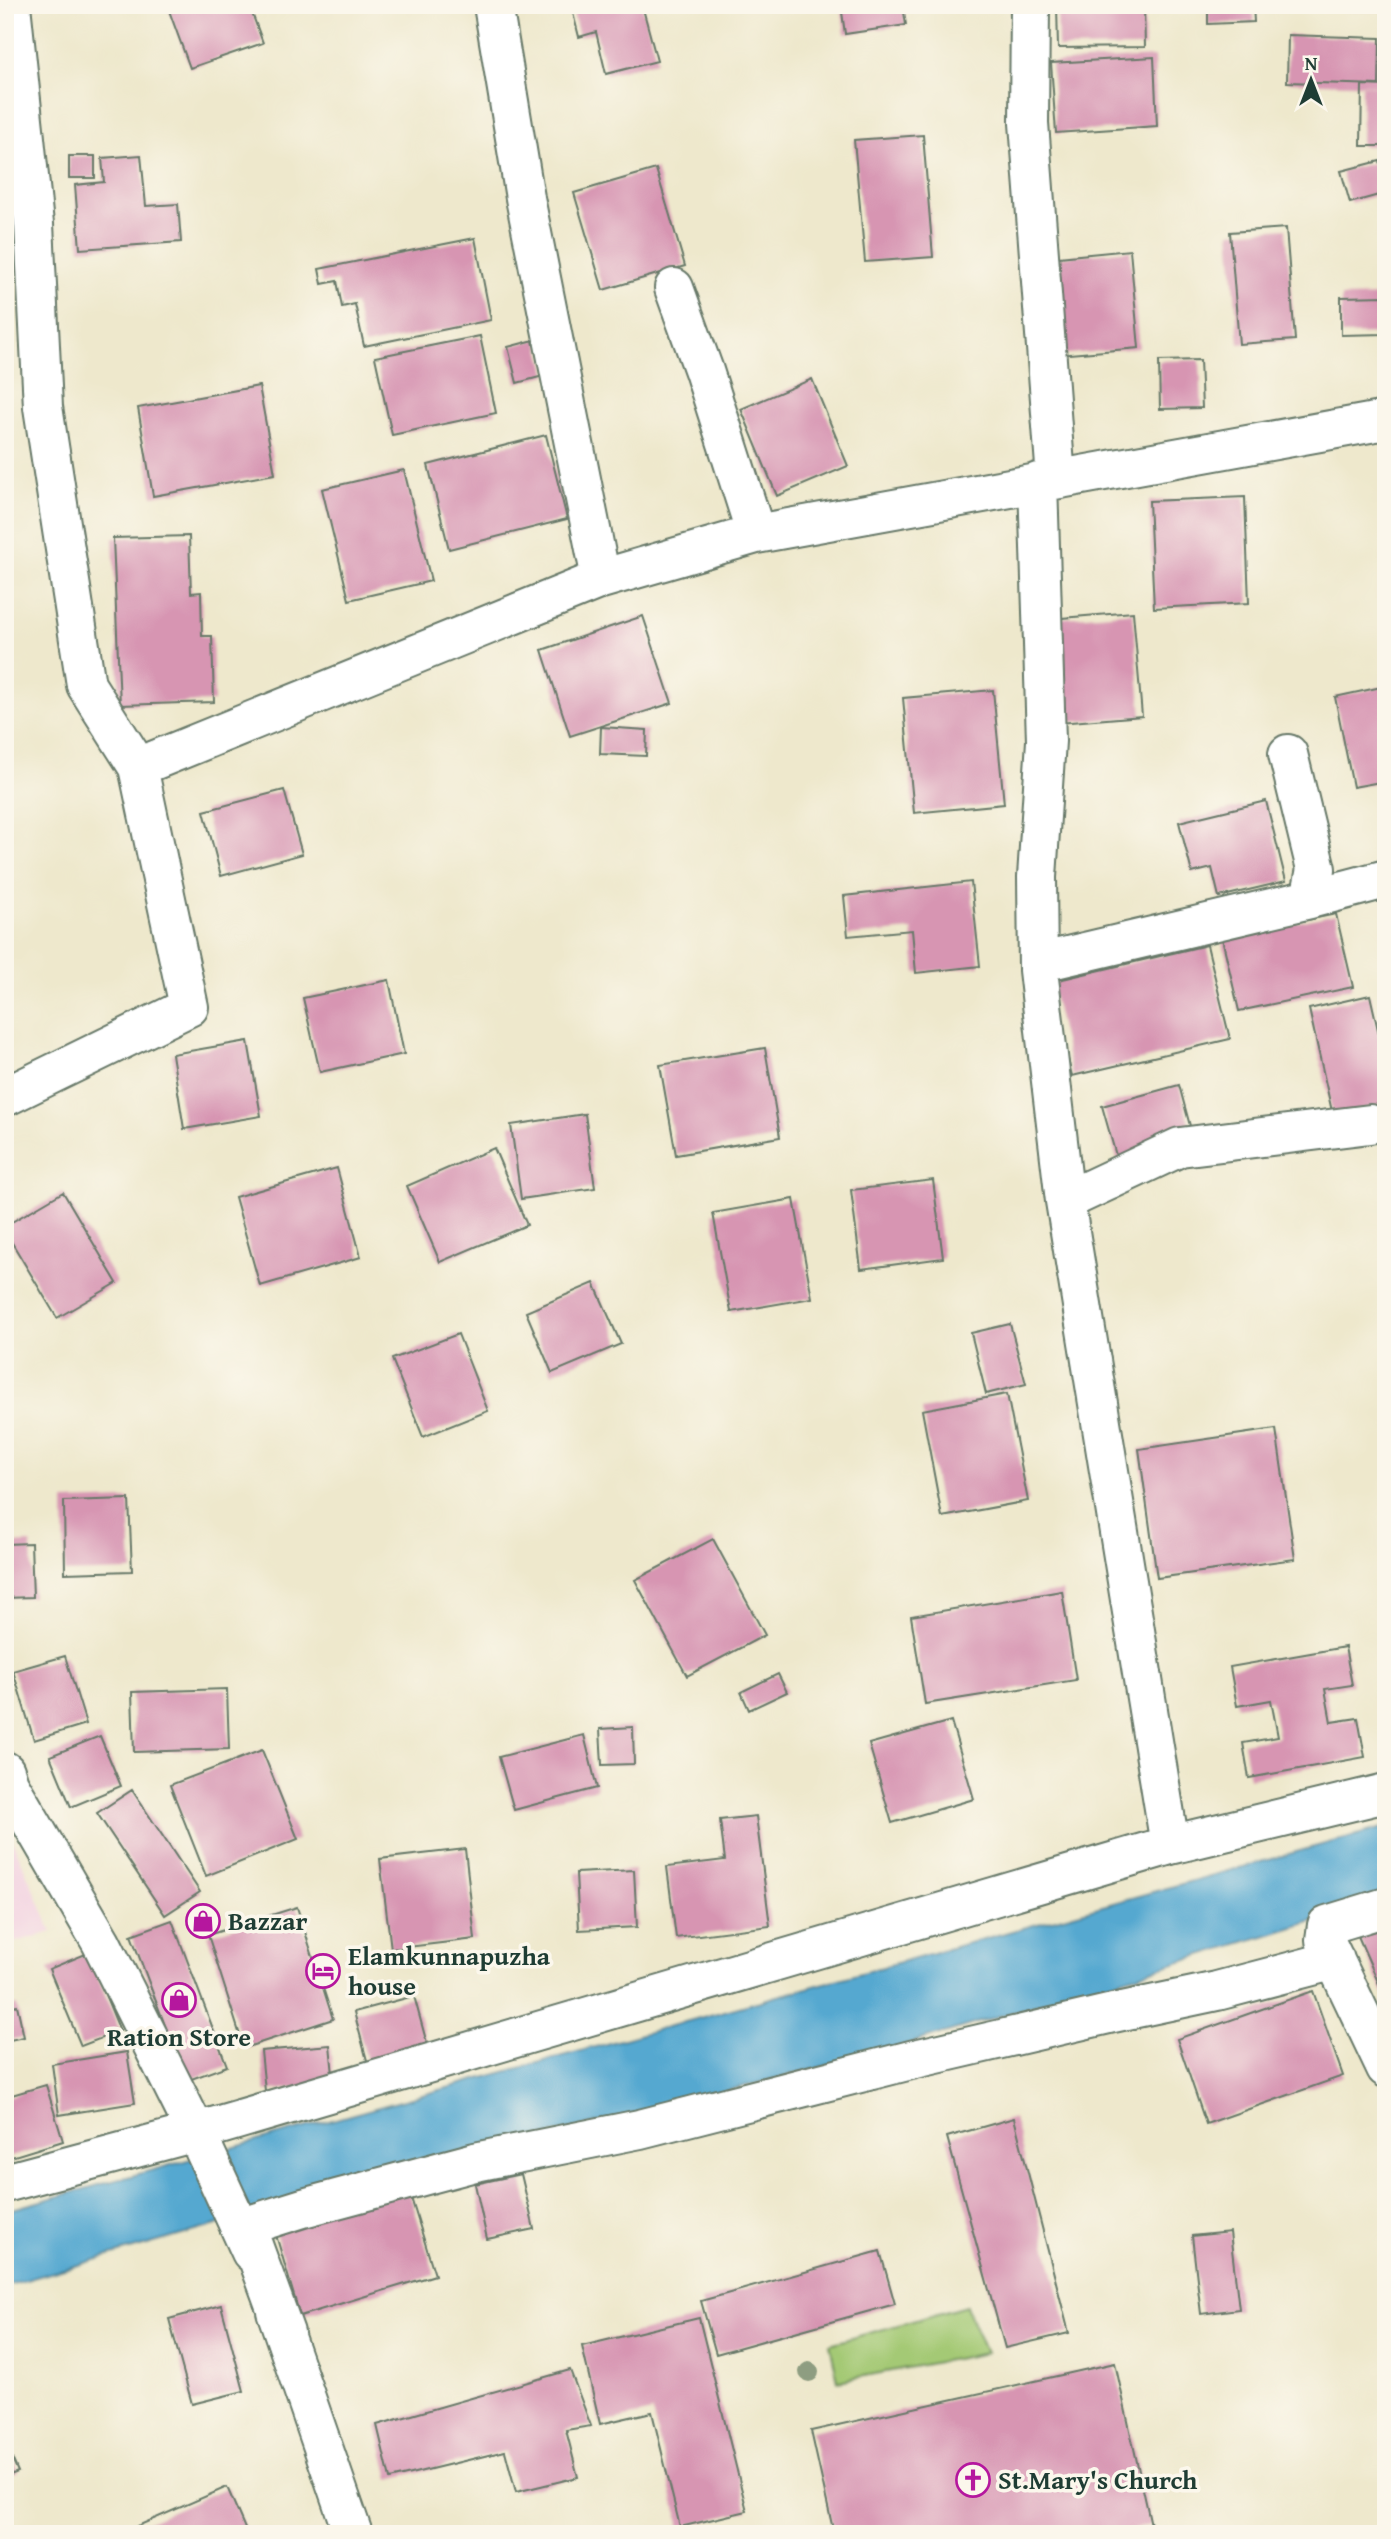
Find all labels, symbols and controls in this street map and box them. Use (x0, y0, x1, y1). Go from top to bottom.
north arrow (1276, 46, 1346, 116)
text: N (1305, 49, 1318, 77)
place label: Bazzar (228, 1901, 308, 1940)
shop icon: Bazzar (184, 1902, 222, 1940)
place label: Elamkunnapuzha house (348, 1936, 551, 2005)
hotel icon: Elamkunnapuzha house (304, 1952, 342, 1990)
shop icon: Ration Store (160, 1981, 198, 2019)
place label: Ration Store (107, 2017, 251, 2056)
place label: St.Mary's Church (998, 2460, 1198, 2499)
church icon: St.Mary's Church (954, 2461, 992, 2499)

